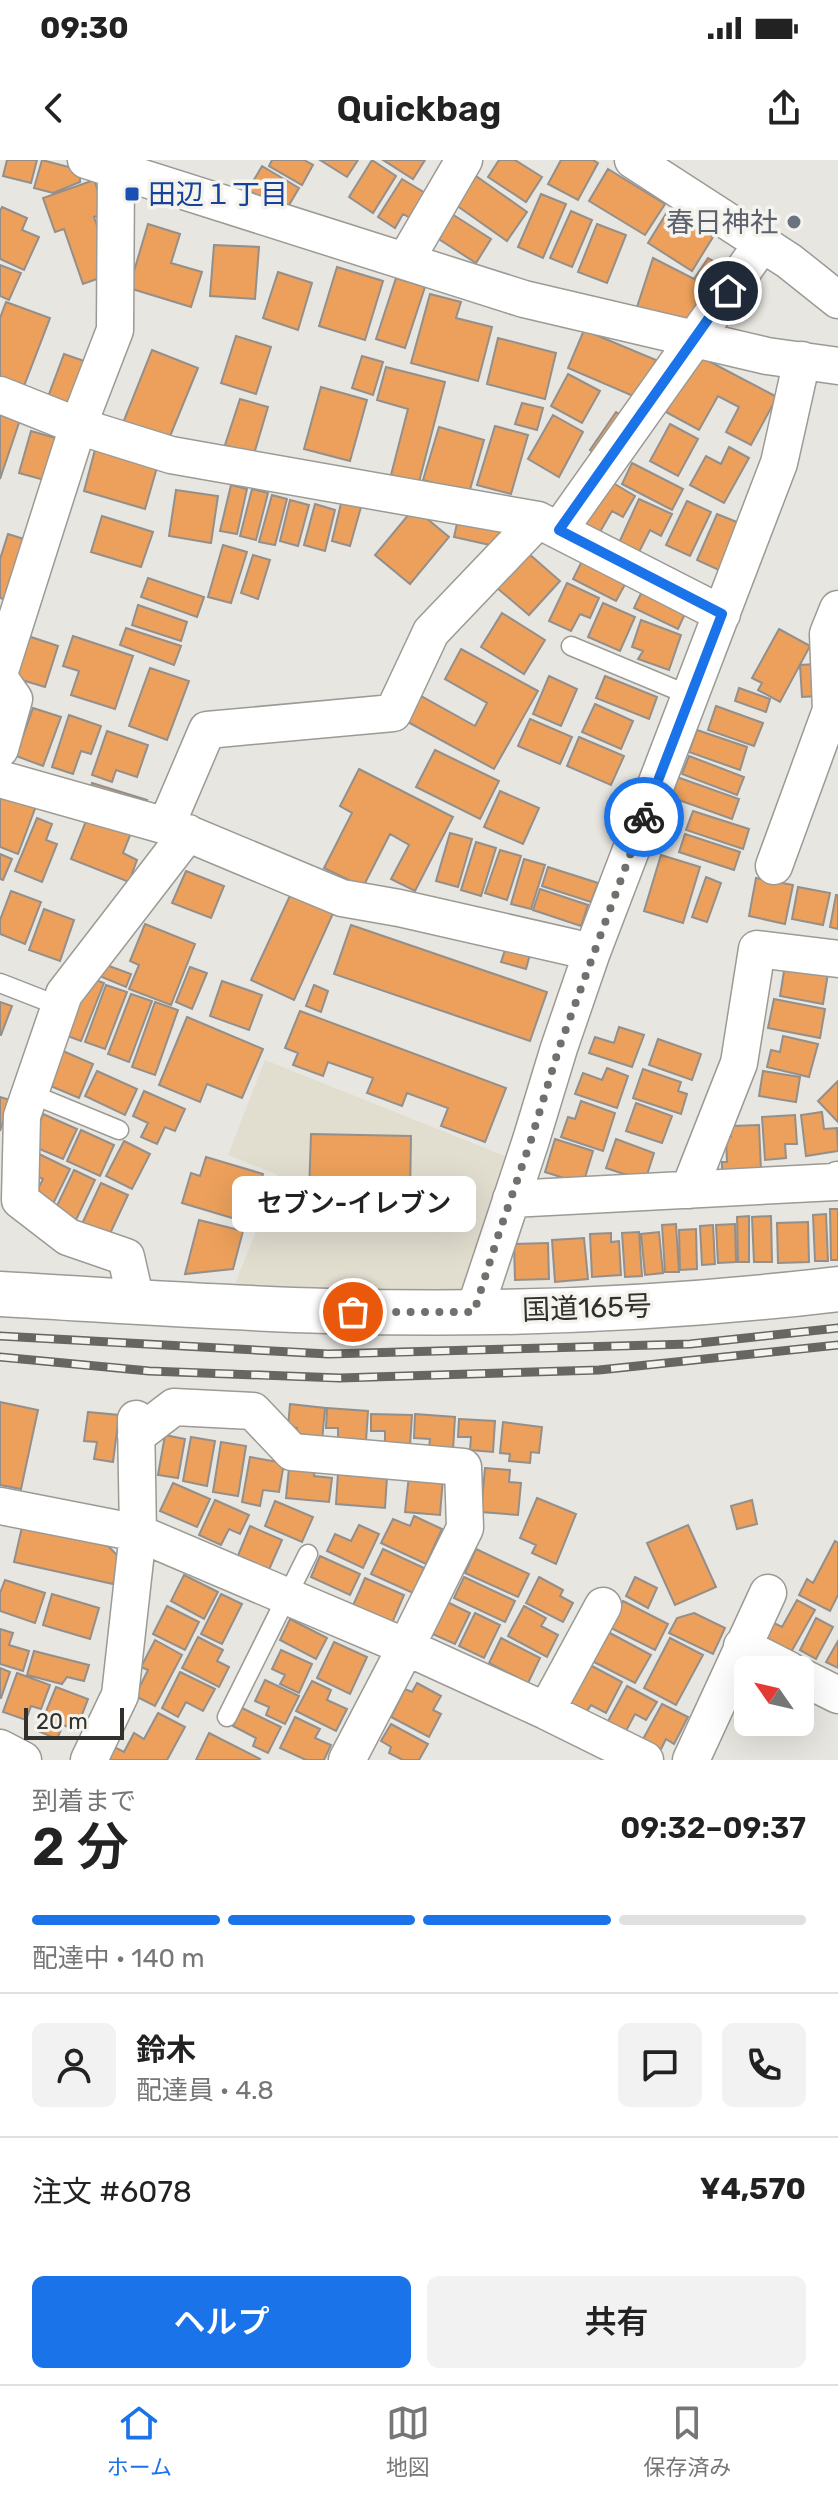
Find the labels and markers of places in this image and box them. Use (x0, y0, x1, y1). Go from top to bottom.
place label: 田辺１丁目 (148, 178, 288, 211)
marker: 田辺１丁目 (123, 185, 141, 203)
place label: 春日神社 (666, 206, 778, 239)
marker: 春日神社 (785, 213, 803, 231)
pin (694, 257, 762, 325)
callout: セブン-イレブン (231, 1176, 475, 1232)
pin (319, 1278, 387, 1346)

